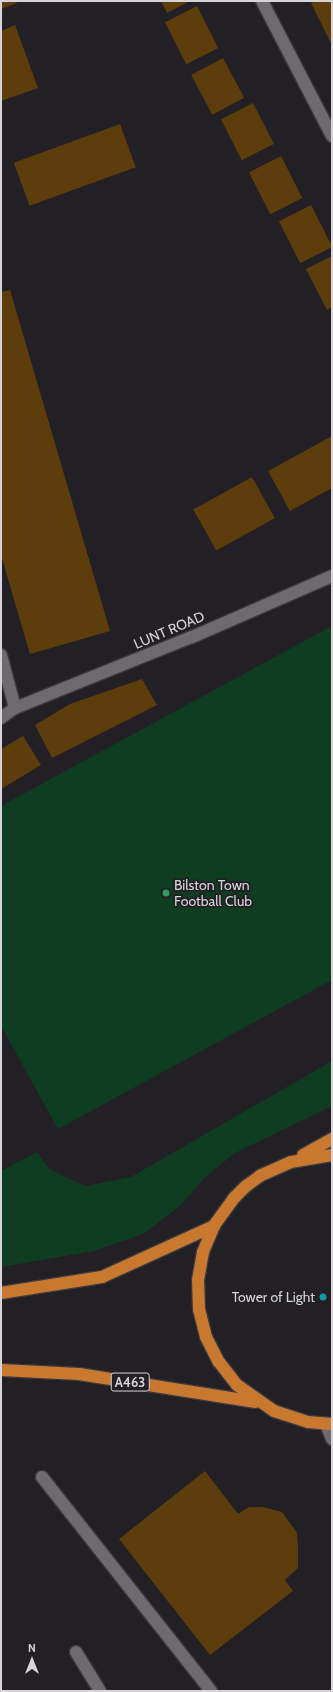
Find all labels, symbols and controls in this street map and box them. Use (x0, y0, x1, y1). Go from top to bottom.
street label: LUNT ROAD (131, 608, 207, 652)
place label: Bilston Town Football Club (174, 877, 252, 910)
marker: Bilston Town Football Club (161, 888, 171, 898)
place label: Tower of Light (232, 1289, 315, 1305)
marker: Tower of Light (318, 1292, 328, 1302)
road number: A463 (110, 1371, 150, 1393)
north arrow (12, 1640, 52, 1680)
text: N (28, 1641, 36, 1655)

